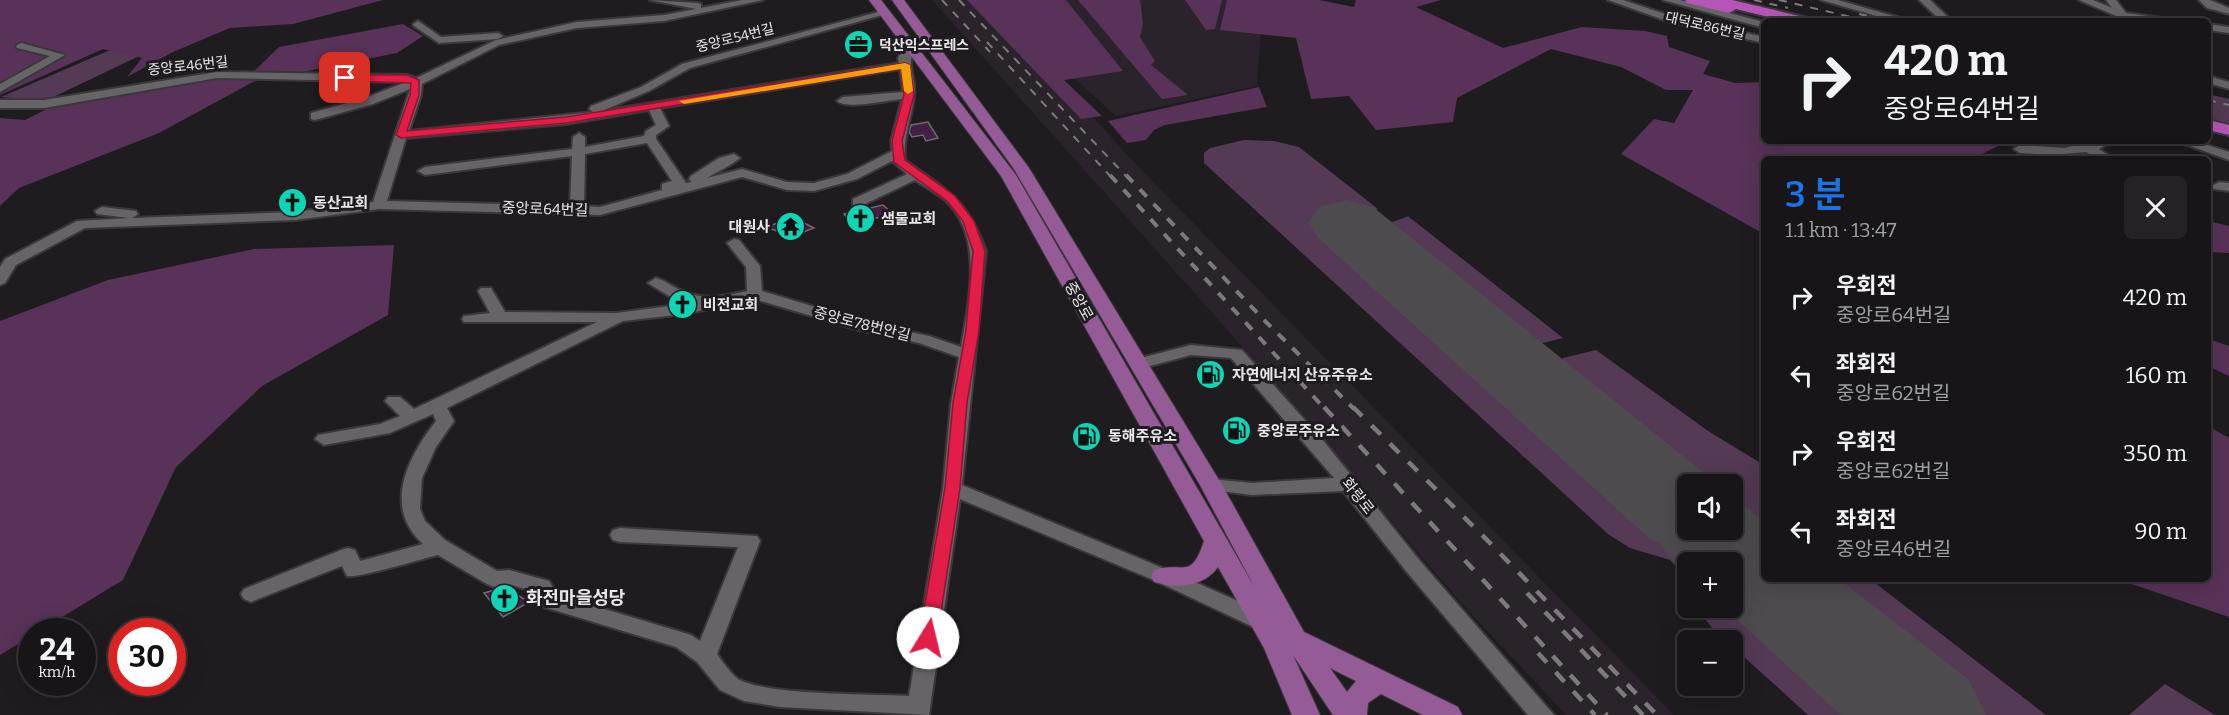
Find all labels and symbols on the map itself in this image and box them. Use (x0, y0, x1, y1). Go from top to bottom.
street label: 대덕로86번길 (1664, 9, 1746, 43)
street label: 중앙로54번길 (694, 20, 776, 56)
office icon: 덕산익스프레스 (842, 29, 874, 61)
place label: 덕산익스프레스 (879, 37, 969, 54)
pin (319, 52, 370, 103)
street label: 중앙로46번길 (147, 53, 229, 79)
church icon: 동산교회 (276, 187, 308, 219)
place label: 동산교회 (313, 194, 368, 212)
street label: 중앙로64번길 (501, 198, 589, 220)
church icon: 샘물교회 (844, 203, 876, 235)
place label: 샘물교회 (881, 210, 936, 228)
temple icon: 대원사 (775, 211, 807, 243)
place label: 대원사 (729, 218, 770, 236)
street label: 중앙로 (1061, 279, 1097, 323)
church icon: 비전교회 (666, 289, 698, 321)
place label: 비전교회 (703, 296, 758, 314)
street label: 중앙로78번안길 (812, 303, 912, 345)
fuel station icon: 자연에너지 산유주유소 (1195, 359, 1227, 391)
place label: 자연에너지 산유주유소 (1232, 366, 1373, 384)
fuel station icon: 중앙로주유소 (1220, 415, 1252, 447)
fuel station icon: 동해주유소 (1071, 420, 1103, 452)
place label: 중앙로주유소 (1257, 422, 1340, 440)
place label: 동해주유소 (1108, 427, 1177, 445)
street label: 화랑로 (1338, 474, 1378, 518)
church icon: 화전마을성당 (489, 582, 521, 614)
place label: 화전마을성당 (526, 587, 625, 609)
position arrow (896, 606, 960, 670)
speed limit sign: 30 (108, 618, 186, 696)

